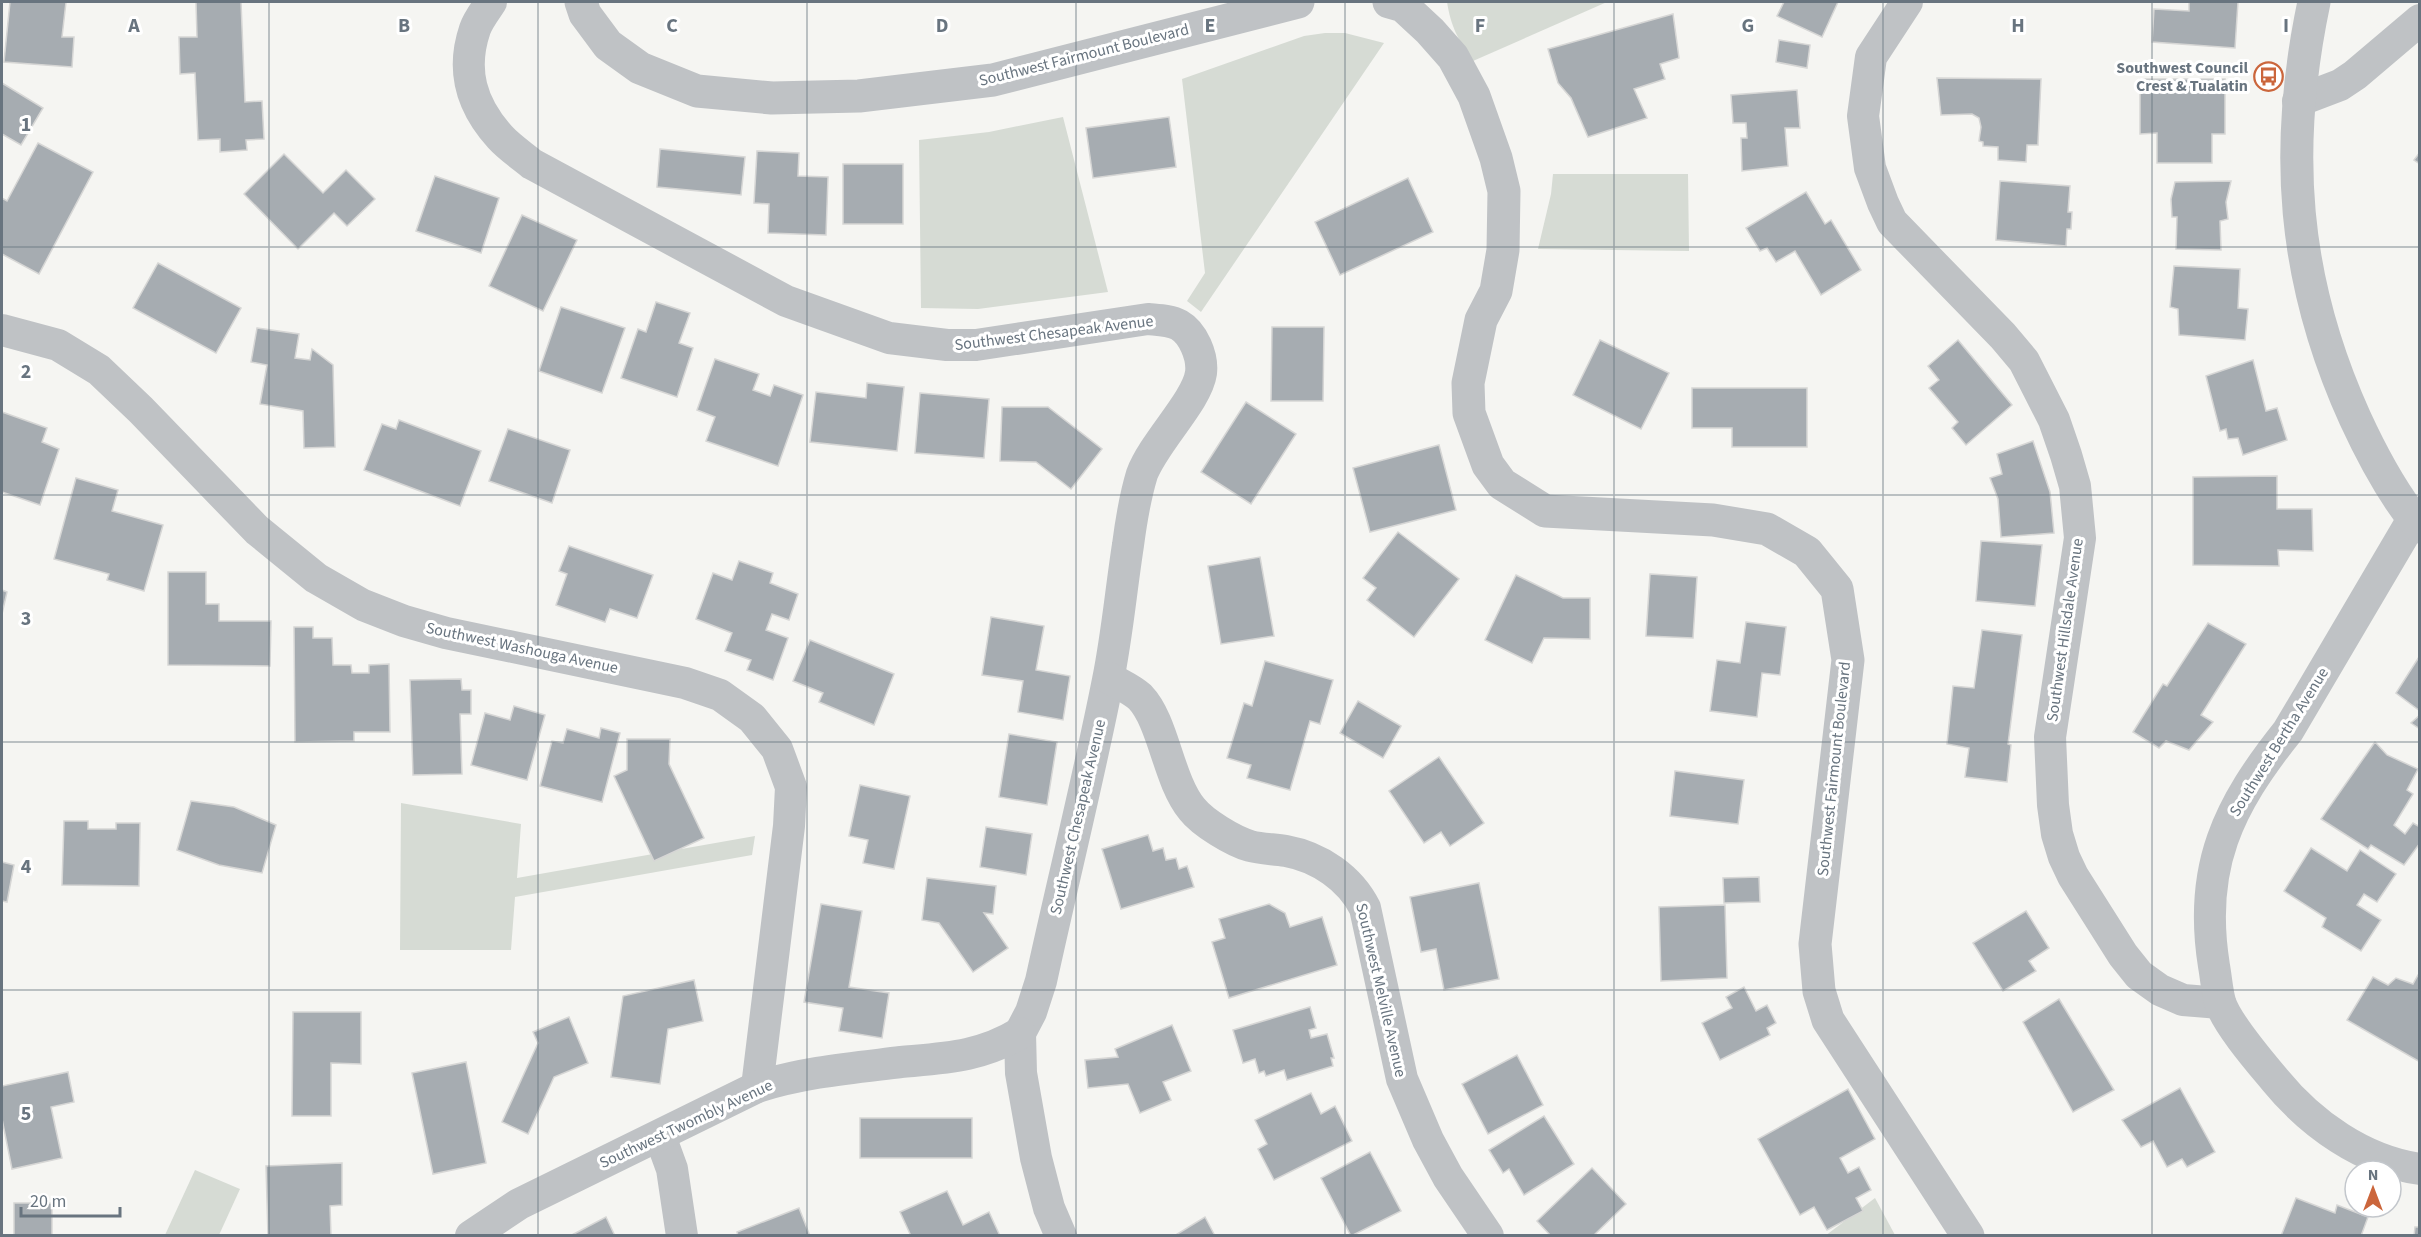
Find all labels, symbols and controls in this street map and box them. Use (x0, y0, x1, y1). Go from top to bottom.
text: A (127, 12, 140, 40)
text: B (398, 12, 410, 40)
text: C (666, 12, 678, 40)
text: D (936, 12, 948, 40)
text: E (1205, 12, 1215, 40)
text: F (1475, 12, 1485, 40)
text: G (1742, 12, 1754, 40)
text: H (2011, 12, 2025, 40)
text: I (2283, 12, 2289, 40)
street label: Southwest Fairmount Boulevard (977, 18, 1191, 92)
place label: Southwest Council Crest & Tualatin (2116, 57, 2248, 97)
bus stop icon: Southwest Council Crest & Tualatin (2253, 61, 2285, 93)
text: 1 (21, 111, 31, 139)
street label: Southwest Chesapeak Avenue (953, 310, 1155, 356)
text: 2 (21, 358, 31, 386)
street label: Southwest Hillsdale Avenue (2041, 537, 2089, 723)
text: 3 (21, 605, 31, 633)
street label: Southwest Washouga Avenue (424, 617, 620, 679)
street label: Southwest Fairmount Boulevard (1812, 661, 1856, 877)
street label: Southwest Bertha Avenue (2224, 663, 2334, 821)
street label: Southwest Chesapeak Avenue (1045, 717, 1111, 917)
text: 4 (21, 853, 32, 881)
street label: Southwest Melville Avenue (1350, 901, 1412, 1079)
street label: Southwest Twombly Avenue (596, 1074, 776, 1174)
text: 5 (21, 1100, 31, 1128)
north arrow (2343, 1159, 2403, 1219)
text: N (2368, 1164, 2378, 1186)
scale bar (21, 1180, 120, 1218)
text: 20 m (30, 1189, 66, 1214)

